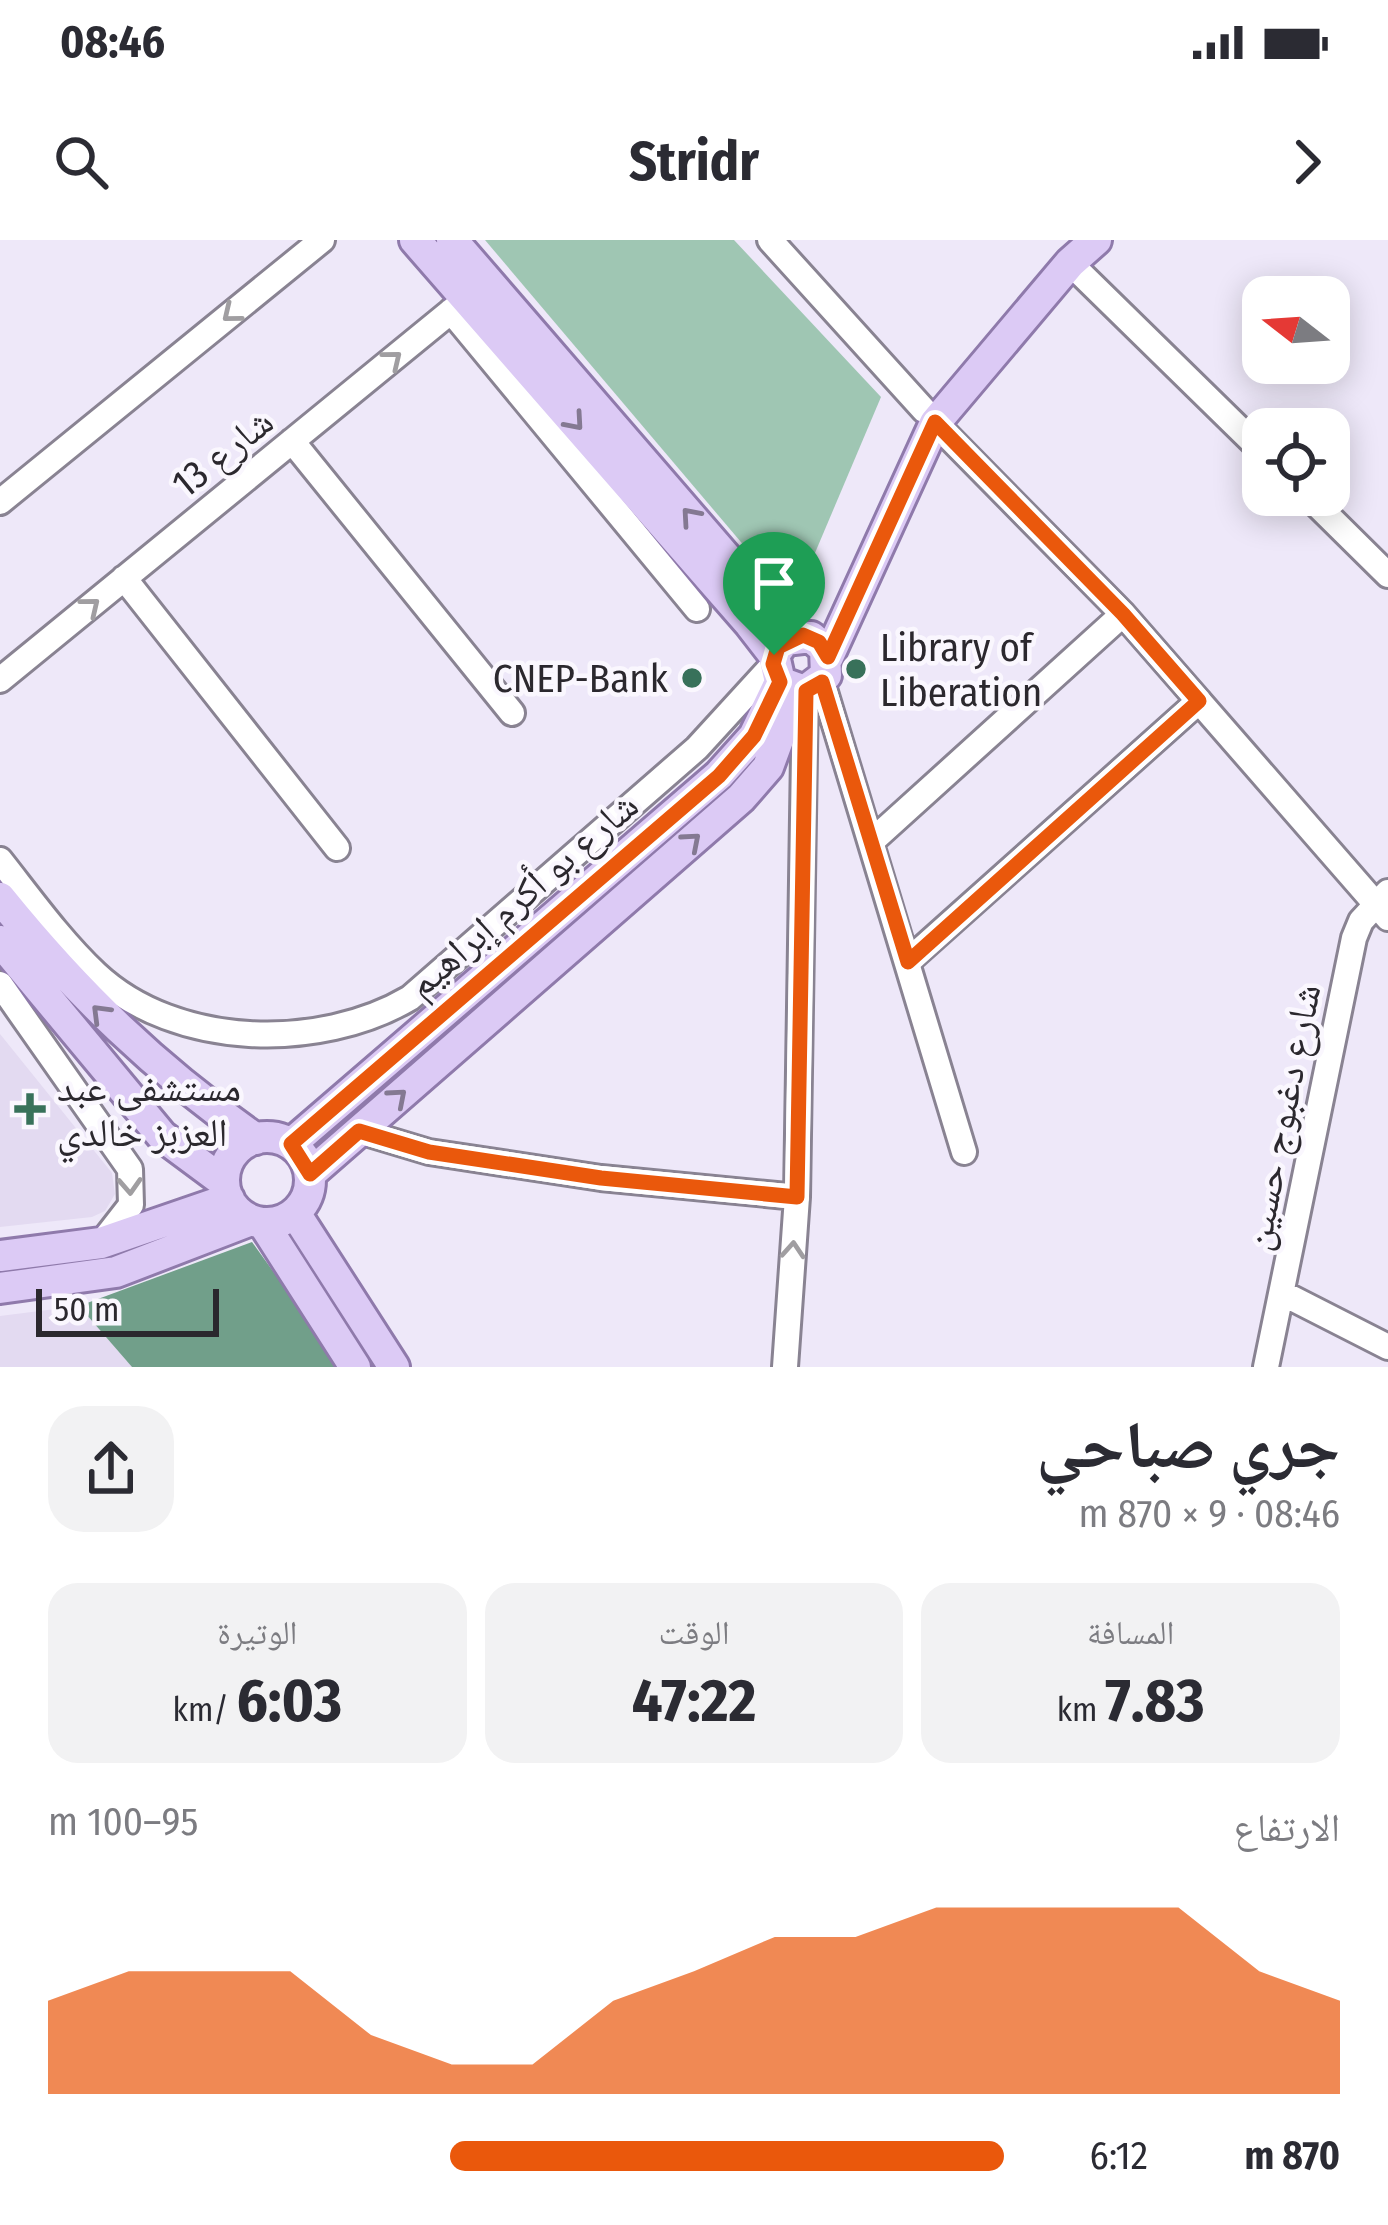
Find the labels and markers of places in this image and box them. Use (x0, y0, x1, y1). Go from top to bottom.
pin (723, 532, 825, 655)
place label: Library of Liberation (880, 625, 1042, 716)
place label: CNEP-Bank (493, 656, 669, 702)
marker: Library of Liberation (843, 656, 869, 682)
marker: CNEP-Bank (679, 665, 705, 691)
place label: مستشفى عبد العزبز خالدي (57, 1065, 241, 1164)
marker: مستشفى عبد العزبز خالدي (14, 1093, 46, 1125)

